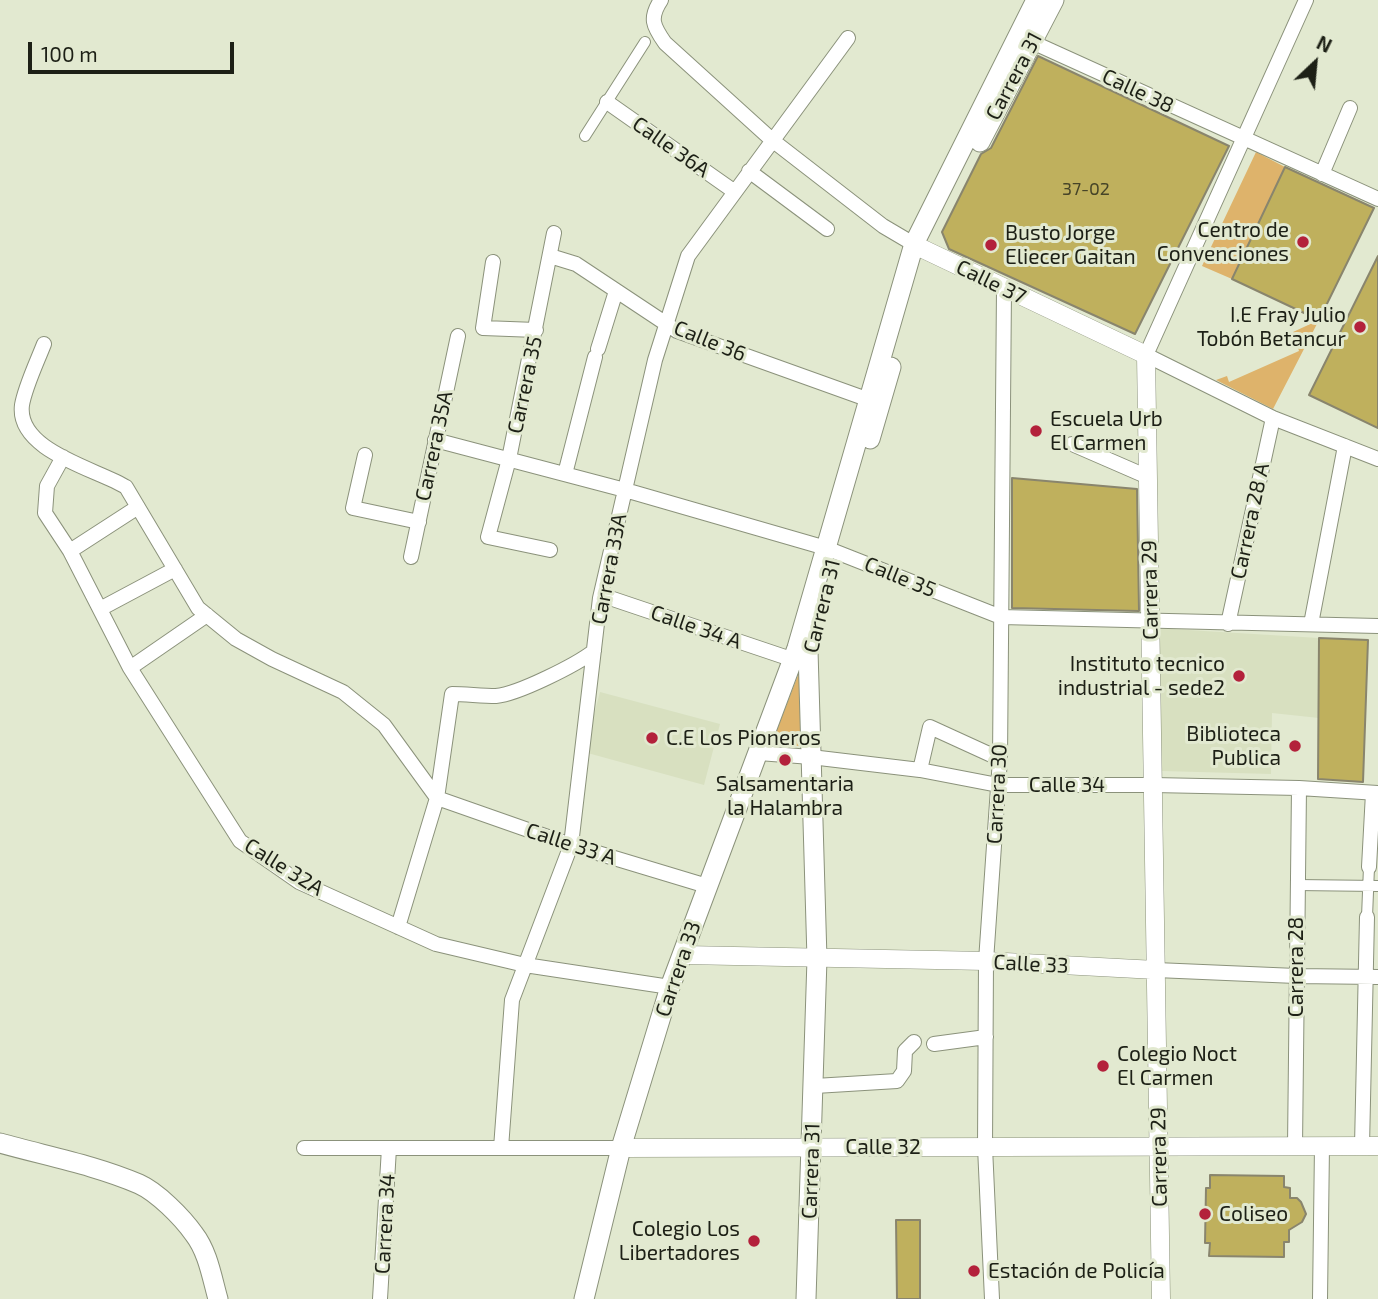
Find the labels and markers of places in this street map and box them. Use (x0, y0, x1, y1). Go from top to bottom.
place label: Centro de Convenciones (1157, 217, 1289, 267)
place label: Busto Jorge Eliecer Gaitan (1005, 220, 1136, 270)
marker: Centro de Convenciones (1295, 234, 1311, 250)
marker: Busto Jorge Eliecer Gaitan (983, 237, 999, 253)
place label: I.E Fray Julio Tobón Betancur (1197, 302, 1346, 352)
marker: I.E Fray Julio Tobón Betancur (1352, 319, 1368, 335)
place label: Escuela Urb El Carmen (1050, 406, 1163, 456)
marker: Escuela Urb El Carmen (1028, 423, 1044, 439)
place label: Instituto tecnico industrial - sede2 (1058, 651, 1225, 701)
marker: Instituto tecnico industrial - sede2 (1231, 668, 1247, 684)
place label: Biblioteca Publica (1186, 721, 1281, 771)
place label: C.E Los Pioneros (666, 725, 821, 751)
marker: C.E Los Pioneros (644, 730, 660, 746)
marker: Biblioteca Publica (1287, 738, 1303, 754)
marker: Salsamentaria la Halambra (777, 752, 793, 768)
place label: Salsamentaria la Halambra (716, 771, 854, 821)
place label: Colegio Noct El Carmen (1117, 1041, 1237, 1091)
marker: Colegio Noct El Carmen (1095, 1058, 1111, 1074)
place label: Coliseo (1219, 1201, 1288, 1227)
marker: Coliseo (1197, 1206, 1213, 1222)
place label: Colegio Los Libertadores (619, 1216, 740, 1266)
marker: Colegio Los Libertadores (746, 1233, 762, 1249)
place label: Estación de Policía (988, 1258, 1165, 1284)
marker: Estación de Policía (966, 1263, 982, 1279)

